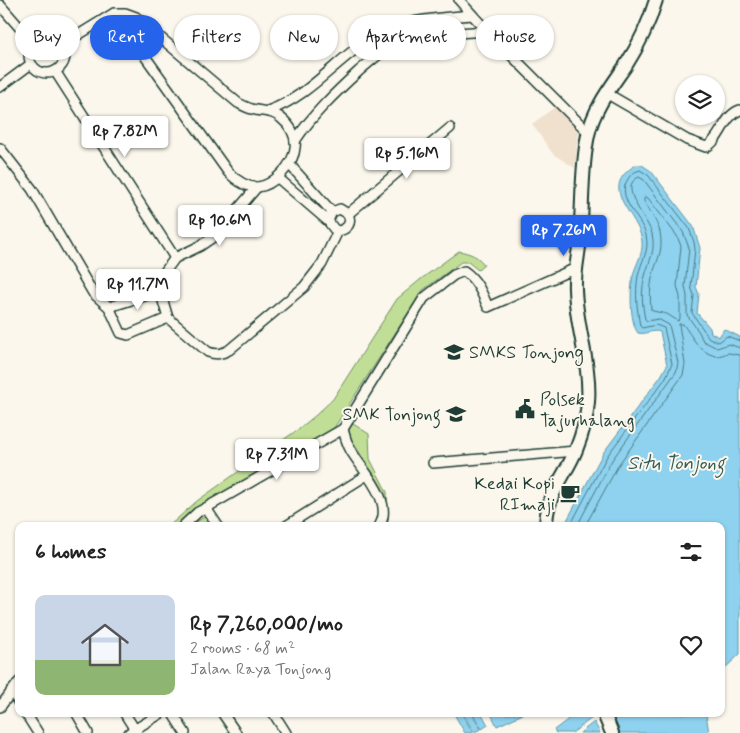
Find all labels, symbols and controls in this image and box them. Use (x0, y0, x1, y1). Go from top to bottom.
chip: Buy (15, 15, 80, 60)
chip: Rent (90, 15, 164, 60)
chip: Filters (174, 15, 260, 60)
chip: New (270, 15, 338, 60)
chip: Apartment (348, 15, 466, 60)
chip: House (476, 15, 554, 60)
map controls (675, 75, 725, 125)
button: layers (675, 75, 725, 125)
pin: Rp 7.82M (73, 116, 177, 158)
text: Rp 7.82M (92, 121, 158, 142)
pin: Rp 5.16M (355, 138, 459, 180)
text: Rp 5.16M (375, 143, 439, 164)
pin: Rp 10.6M (168, 204, 272, 247)
text: Rp 10.6M (189, 210, 251, 231)
pin: Rp 7.26M (512, 214, 616, 257)
text: Rp 7.26M (532, 220, 596, 241)
pin: Rp 11.7M (86, 268, 190, 311)
text: Rp 11.7M (107, 274, 169, 295)
school or university icon: SMKS Tonjong (443, 341, 465, 363)
place label: SMKS Tonjong (469, 341, 584, 366)
place label: Polsek Tajurhalang (540, 388, 635, 433)
public building icon: Polsek Tajurhalang (514, 398, 536, 420)
place label: SMK Tonjong (343, 403, 441, 429)
school or university icon: SMK Tonjong (445, 403, 467, 425)
pin: Rp 7.31M (225, 438, 329, 481)
text: Rp 7.31M (246, 444, 308, 465)
water label: Situ Tonjong (627, 451, 727, 478)
place label: Kedai Kopi RImaji (474, 472, 555, 517)
cafe icon: Kedai Kopi RImaji (559, 482, 581, 504)
text: 6 homes (35, 538, 106, 566)
icon: filters (677, 538, 705, 566)
text: Rp 7,260,000/mo (190, 610, 343, 638)
icon: home (75, 615, 135, 675)
icon: heart (677, 631, 705, 659)
text: 2 rooms · 68 m² (190, 638, 295, 659)
text: Jalan Raya Tonjong (190, 659, 331, 680)

